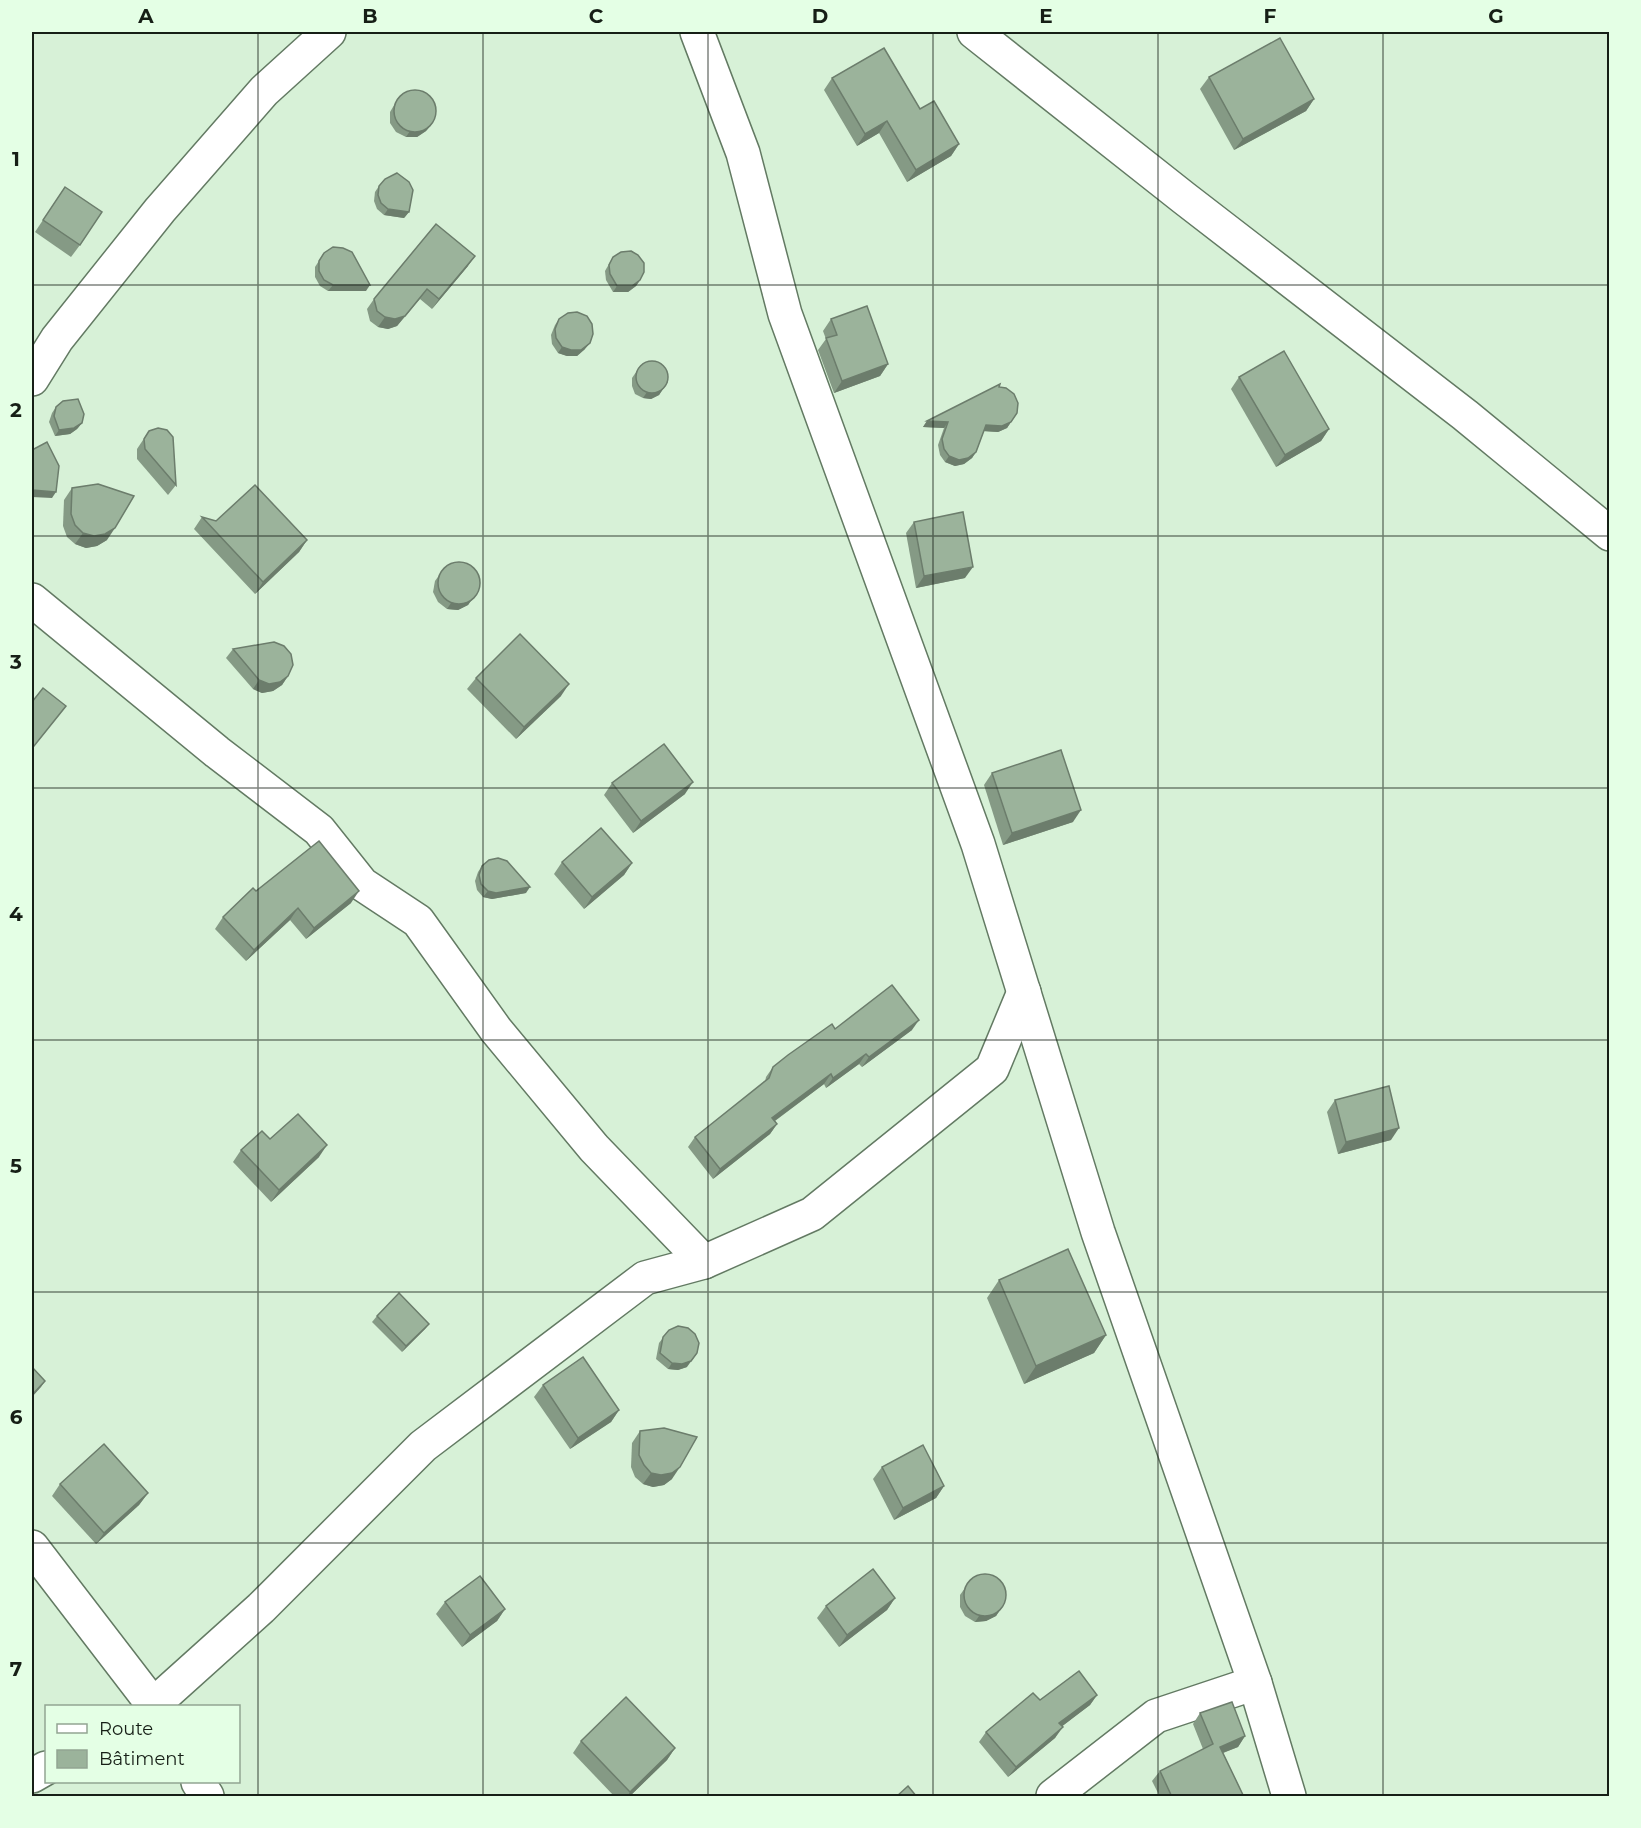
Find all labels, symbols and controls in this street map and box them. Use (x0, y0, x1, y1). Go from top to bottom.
text: A (137, 4, 154, 28)
text: B (362, 4, 378, 28)
text: C (589, 4, 604, 28)
text: D (812, 4, 828, 28)
text: E (1039, 4, 1053, 28)
text: F (1264, 4, 1277, 28)
text: G (1488, 4, 1504, 28)
text: 1 (12, 147, 20, 171)
text: 2 (10, 398, 22, 422)
text: 3 (9, 650, 22, 674)
text: 4 (9, 902, 23, 926)
text: 5 (10, 1154, 22, 1178)
text: 6 (10, 1405, 23, 1429)
text: 7 (10, 1657, 22, 1681)
legend (45, 1705, 240, 1783)
text: Route (99, 1718, 153, 1740)
text: Bâtiment (99, 1748, 185, 1770)

